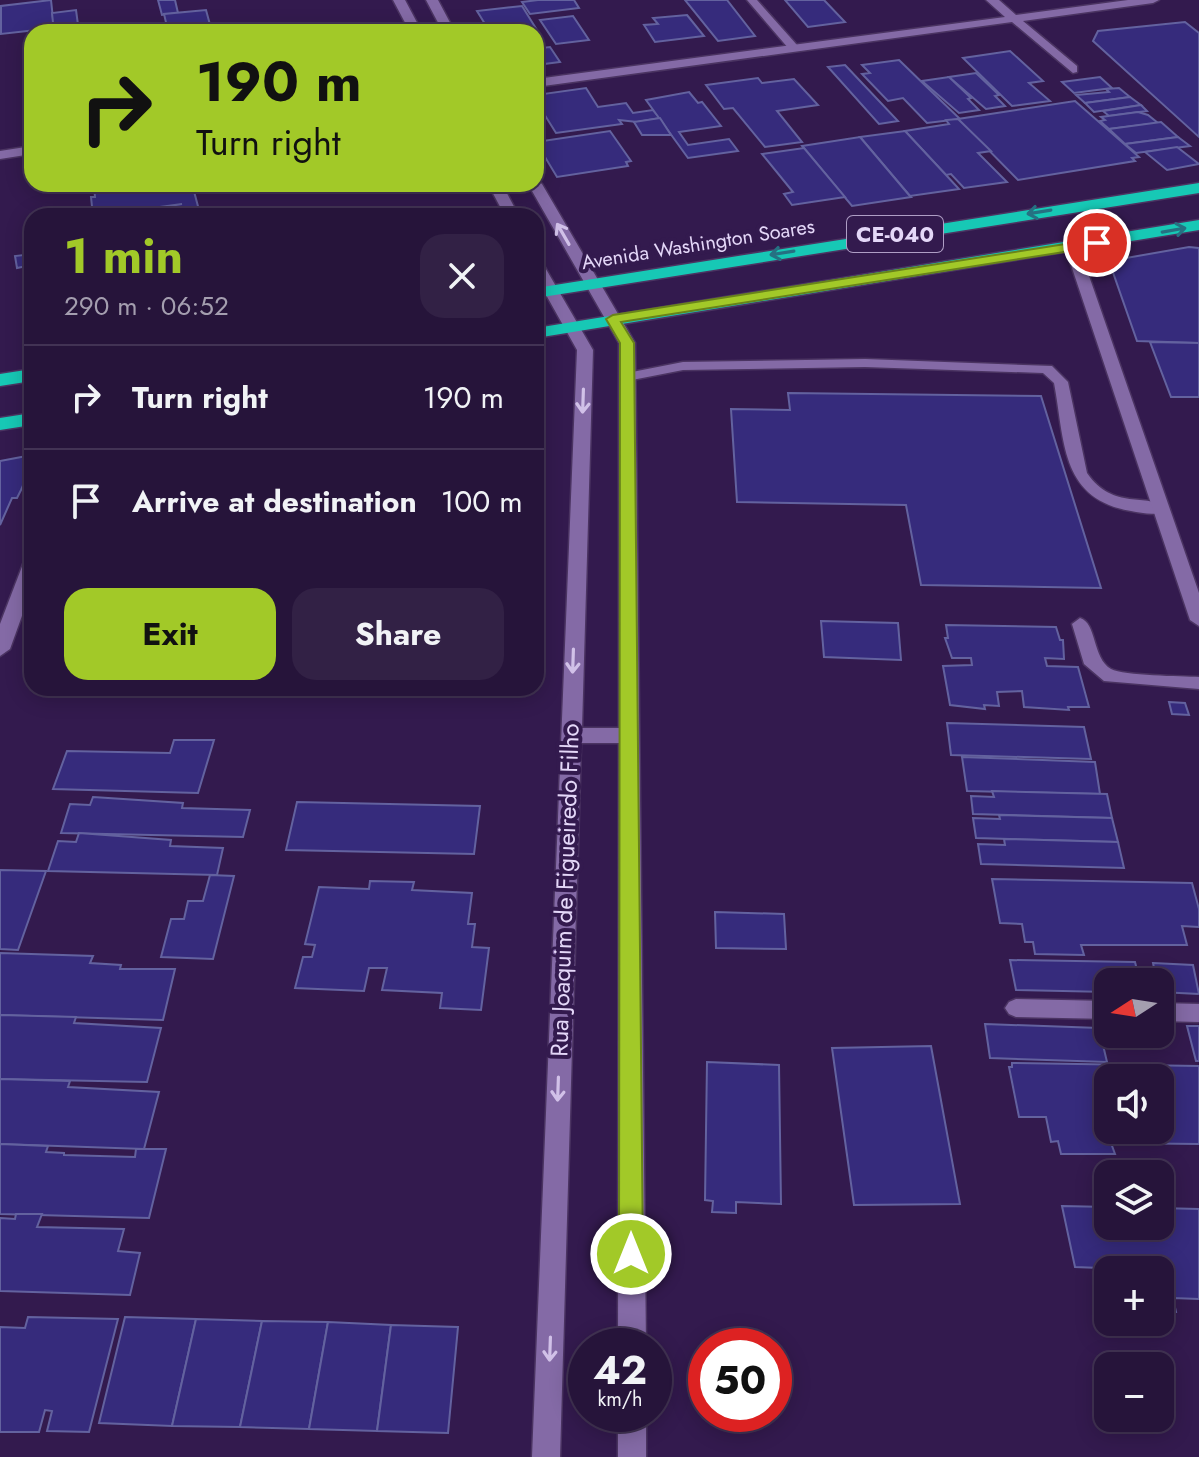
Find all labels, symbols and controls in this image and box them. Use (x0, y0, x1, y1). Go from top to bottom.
text: 190 m (196, 41, 362, 122)
icon: right (64, 56, 168, 160)
text: Turn right (196, 116, 341, 168)
one-way arrow (1027, 206, 1052, 221)
pin (1063, 209, 1131, 277)
street label: Avenida Washington Soares (580, 212, 817, 277)
road number: CE-040 (847, 216, 943, 252)
icon: arrive (1075, 221, 1119, 265)
one-way arrow (1160, 221, 1186, 236)
text: 1 min (64, 222, 183, 291)
one-way arrow (555, 223, 571, 246)
button: close (420, 234, 504, 318)
one-way arrow (770, 246, 795, 261)
text: 290 m · 06:52 (64, 287, 229, 325)
icon: right (64, 375, 108, 419)
text: Turn right (132, 376, 268, 419)
text: 190 m (423, 376, 504, 419)
one-way arrow (575, 387, 590, 414)
icon: arrive (64, 479, 108, 523)
text: Arrive at destination (132, 480, 417, 523)
text: 100 m (441, 480, 523, 523)
button: Exit (64, 588, 276, 680)
button: Share (292, 588, 504, 680)
one-way arrow (565, 647, 580, 674)
street label: Rua Joaquim de Figueiredo Filho (541, 723, 588, 1057)
north arrow (1094, 968, 1174, 1048)
map controls (1094, 968, 1174, 1432)
button: sound (1094, 1064, 1174, 1144)
one-way arrow (551, 1075, 566, 1102)
button: layers (1094, 1160, 1174, 1240)
position arrow (589, 1212, 673, 1296)
button: + (1094, 1256, 1174, 1336)
speed limit sign: 50 (688, 1328, 792, 1432)
one-way arrow (542, 1335, 557, 1362)
text: 42 (593, 1341, 647, 1399)
button: − (1094, 1352, 1174, 1432)
text: km/h (597, 1385, 643, 1414)

